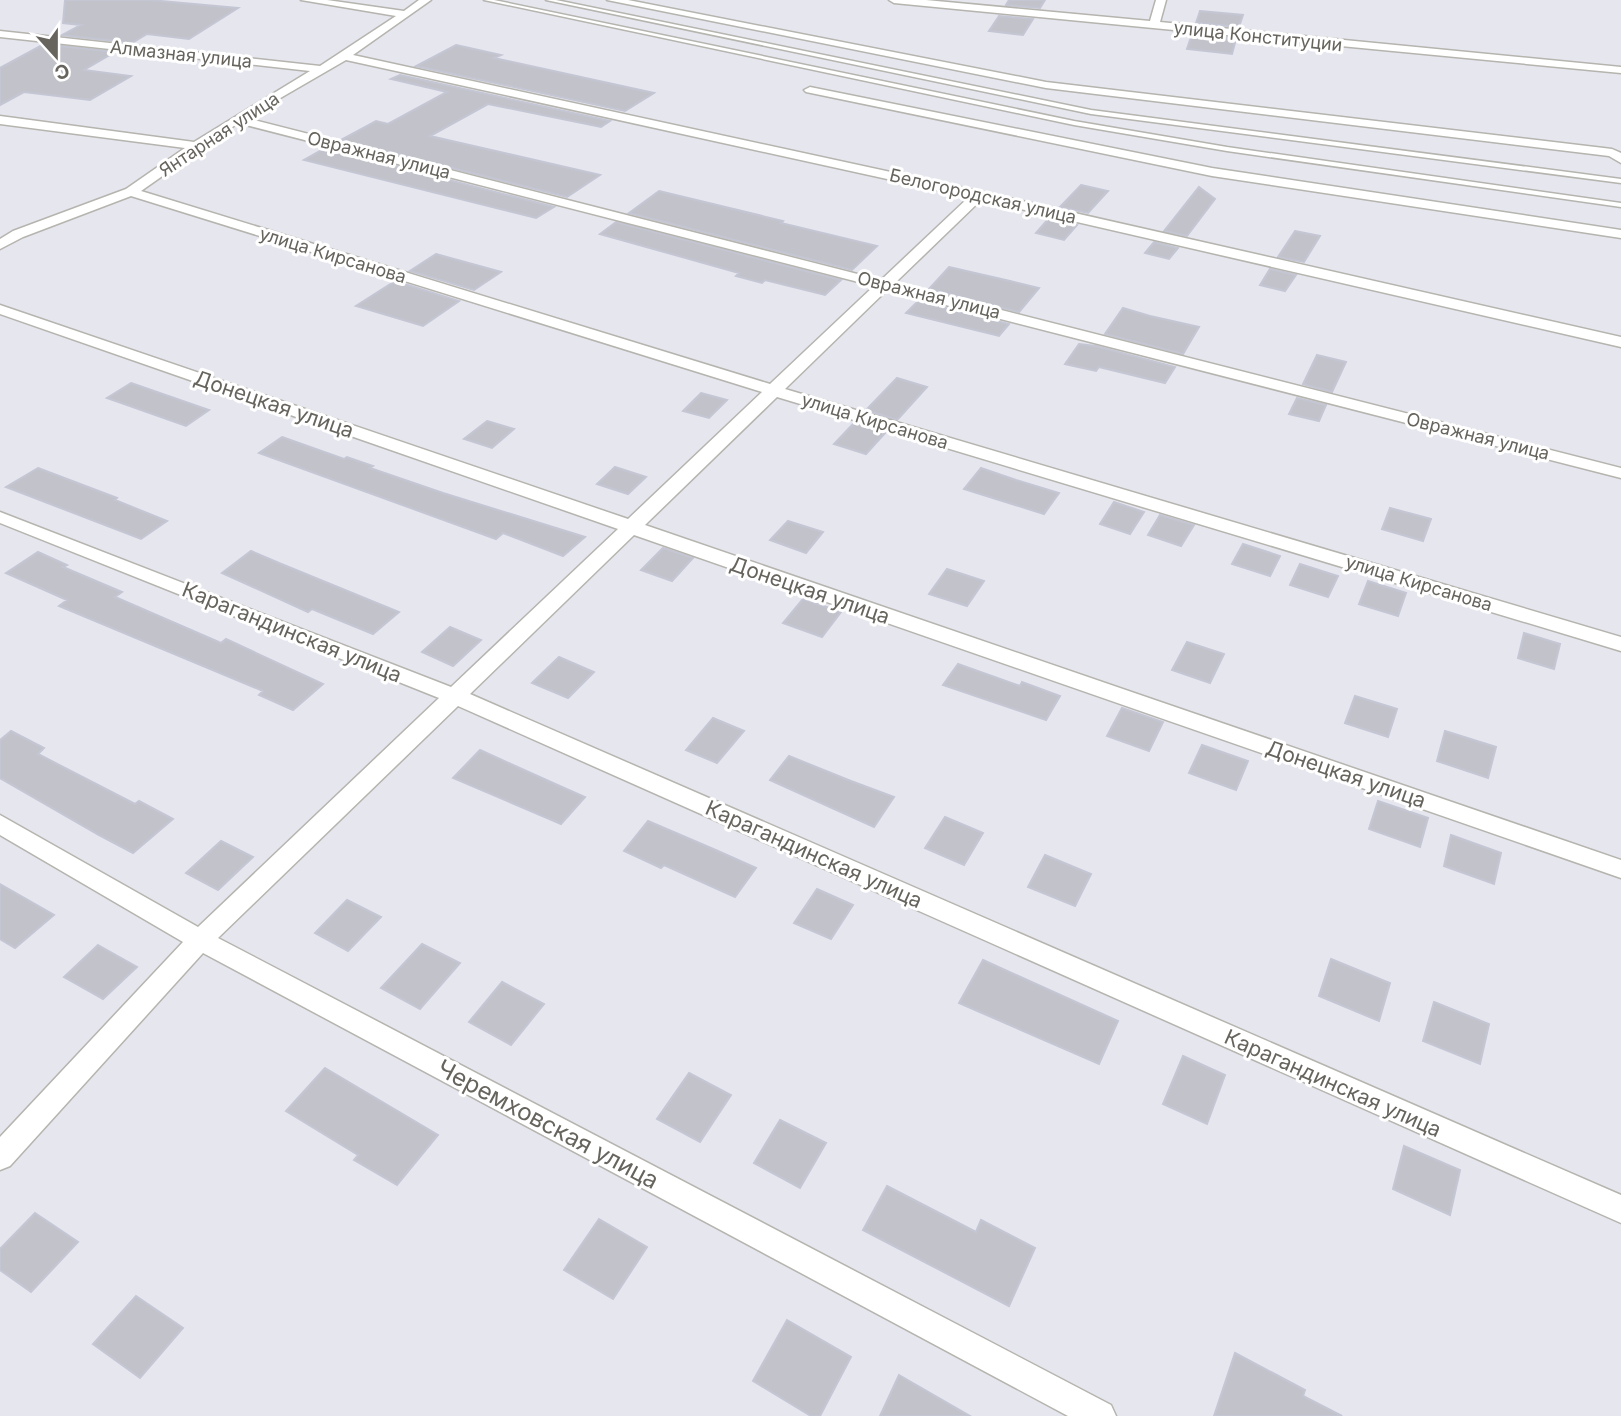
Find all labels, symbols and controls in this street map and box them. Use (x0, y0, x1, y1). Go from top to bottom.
street label: улица Конституции (1173, 17, 1343, 55)
north arrow (21, 21, 91, 91)
street label: Алмазная улица (109, 36, 253, 72)
text: С (51, 58, 73, 85)
street label: Янтарная улица (155, 87, 283, 181)
street label: Овражная улица (305, 127, 453, 183)
street label: Белогородская улица (888, 164, 1078, 228)
street label: улица Кирсанова (257, 223, 409, 287)
street label: Овражная улица (855, 267, 1003, 323)
street label: Донецкая улица (191, 365, 357, 443)
street label: улица Кирсанова (799, 389, 951, 453)
street label: Овражная улица (1404, 408, 1552, 464)
street label: Донецкая улица (727, 551, 893, 629)
street label: улица Кирсанова (1343, 551, 1495, 615)
street label: Карагандинская улица (179, 576, 405, 688)
street label: Донецкая улица (1263, 735, 1429, 813)
street label: Карагандинская улица (702, 795, 926, 913)
street label: Карагандинская улица (1221, 1024, 1445, 1142)
street label: Черемховская улица (432, 1053, 664, 1195)

